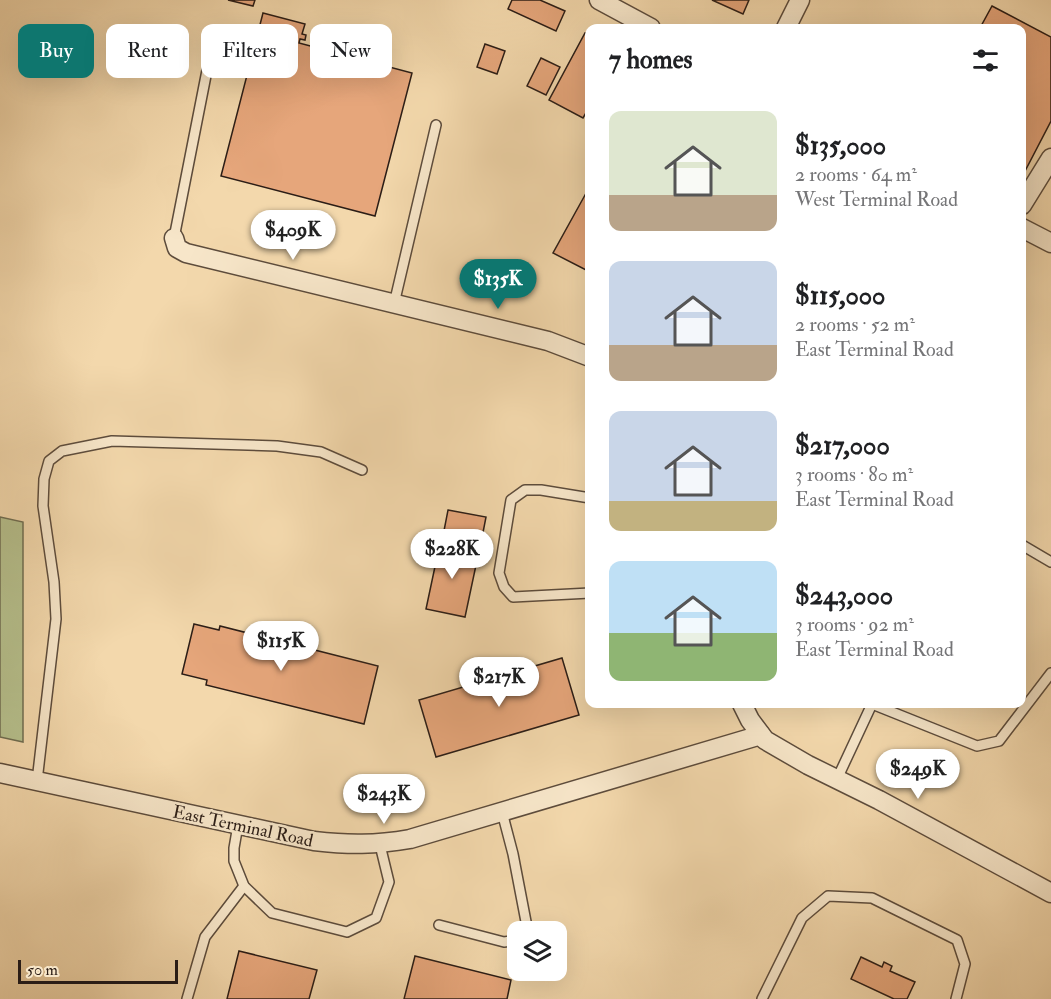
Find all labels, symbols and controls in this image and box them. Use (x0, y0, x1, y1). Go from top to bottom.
chip: Buy (18, 24, 94, 78)
chip: Rent (106, 24, 189, 78)
chip: Filters (201, 24, 298, 78)
chip: New (310, 24, 392, 78)
text: 7 homes (609, 44, 692, 76)
icon: filters (969, 44, 1002, 77)
text: $135,000 (795, 130, 886, 162)
icon: home (657, 135, 729, 207)
text: 2 rooms · 64 m² (795, 162, 917, 187)
text: West Terminal Road (795, 187, 958, 212)
pin: $409K (251, 210, 335, 261)
text: $409K (265, 217, 321, 242)
pin: $135K (456, 259, 540, 310)
text: $135K (474, 266, 522, 291)
text: $115,000 (795, 280, 885, 312)
icon: home (657, 285, 729, 357)
text: 2 rooms · 52 m² (795, 312, 915, 337)
text: East Terminal Road (795, 337, 954, 362)
text: $217,000 (795, 430, 890, 462)
icon: home (657, 435, 729, 507)
text: 3 rooms · 80 m² (795, 462, 913, 487)
text: East Terminal Road (795, 487, 954, 512)
pin: $228K (410, 529, 494, 580)
text: $228K (425, 536, 479, 561)
text: $243,000 (795, 580, 893, 612)
icon: home (657, 585, 729, 657)
text: 3 rooms · 92 m² (795, 612, 914, 637)
pin: $115K (239, 621, 323, 672)
text: $115K (257, 628, 305, 653)
text: East Terminal Road (795, 637, 954, 662)
pin: $217K (457, 657, 541, 708)
text: $217K (473, 664, 525, 689)
pin: $249K (876, 749, 960, 800)
text: $249K (890, 756, 946, 781)
pin: $243K (342, 774, 426, 825)
text: $243K (357, 781, 411, 806)
street label: East Terminal Road (171, 800, 315, 853)
map controls (507, 921, 567, 981)
button: layers (507, 921, 567, 981)
scale bar (18, 957, 178, 984)
text: 50 m (27, 960, 58, 980)

